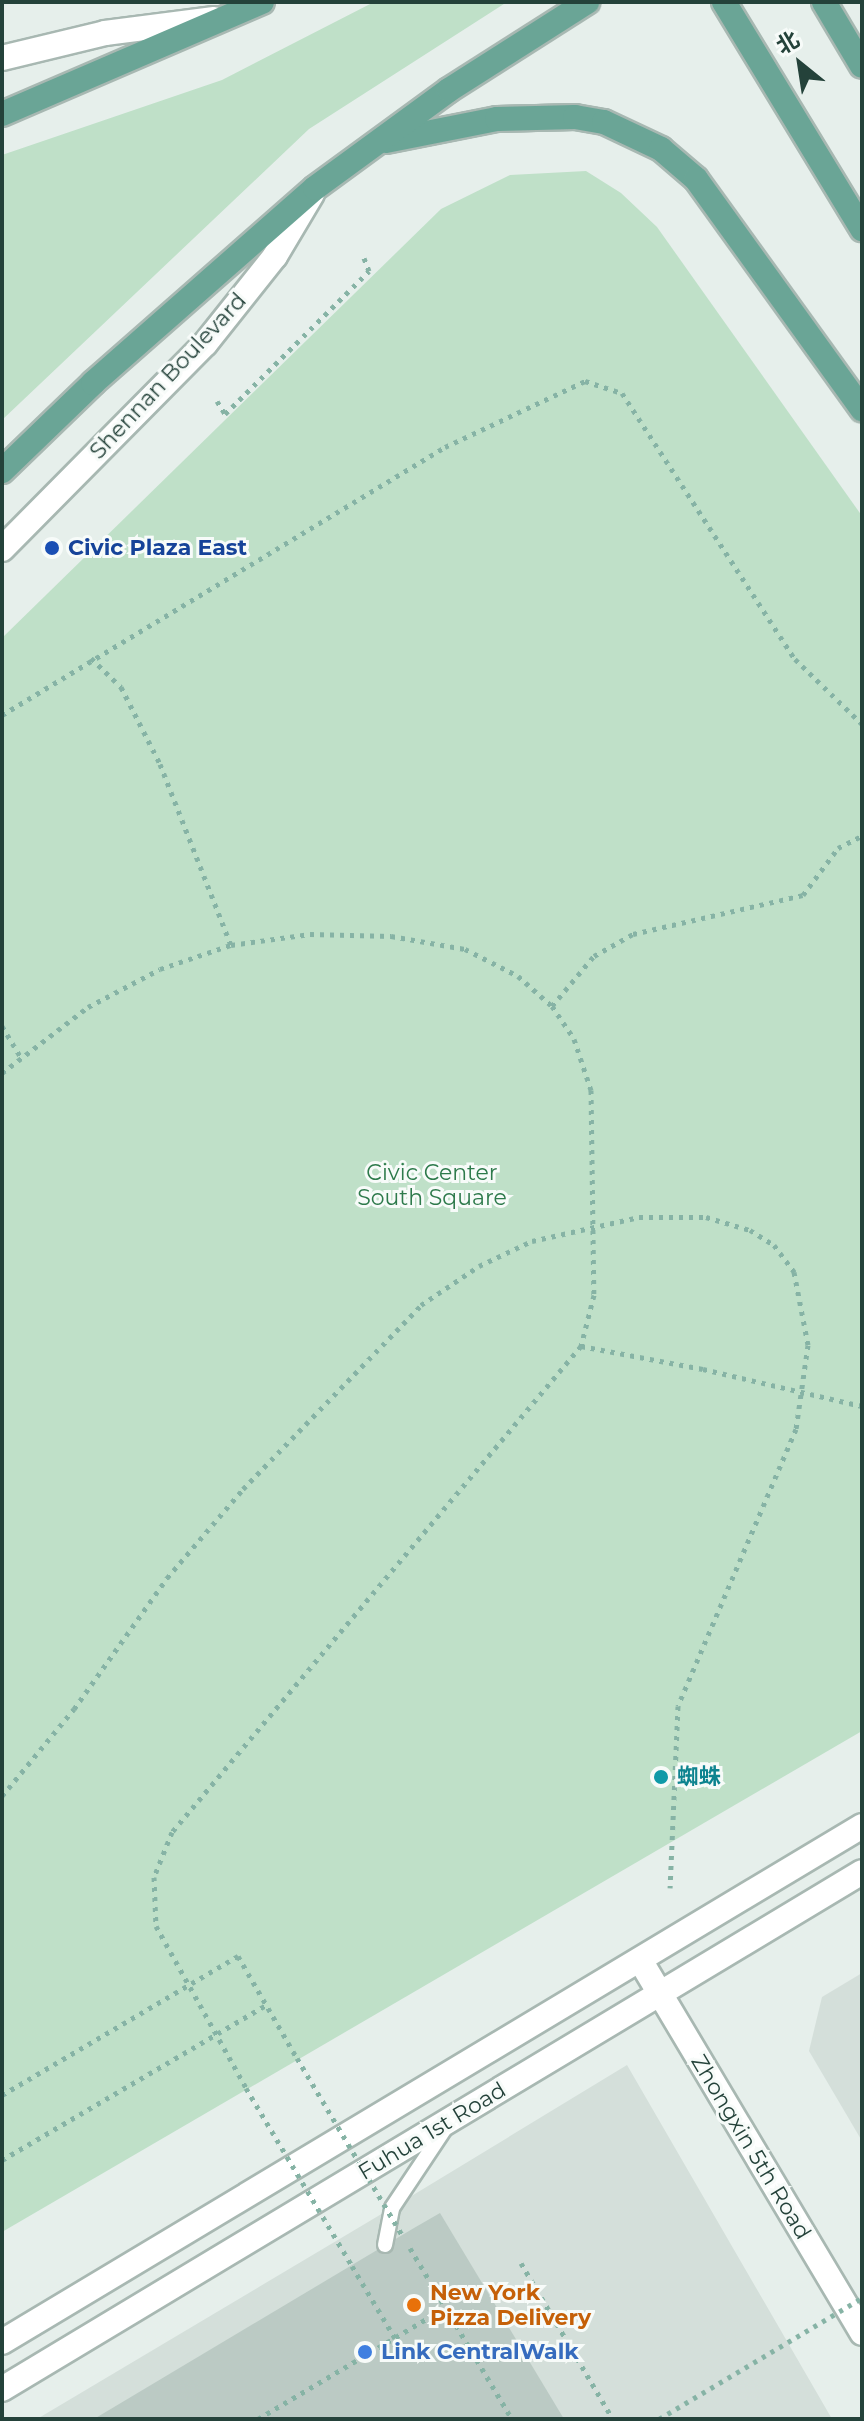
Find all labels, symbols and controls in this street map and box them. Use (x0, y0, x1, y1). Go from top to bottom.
north arrow (760, 24, 840, 104)
text: 北 (771, 26, 804, 60)
street label: Shennan Boulevard (84, 288, 252, 464)
place label: Civic Plaza East (68, 535, 247, 561)
marker: Civic Plaza East (43, 539, 61, 557)
park label: Civic Center South Square (357, 1159, 507, 1210)
place label: 蜘蛛 (677, 1764, 721, 1790)
marker: 蜘蛛 (652, 1768, 670, 1786)
street label: Zhongxin 5th Road (685, 2050, 817, 2244)
street label: Fuhua 1st Road (353, 2077, 511, 2185)
place label: New York Pizza Delivery (430, 2279, 591, 2330)
marker: New York Pizza Delivery (405, 2296, 423, 2314)
place label: Link CentralWalk (381, 2339, 579, 2365)
marker: Link CentralWalk (356, 2343, 374, 2361)

